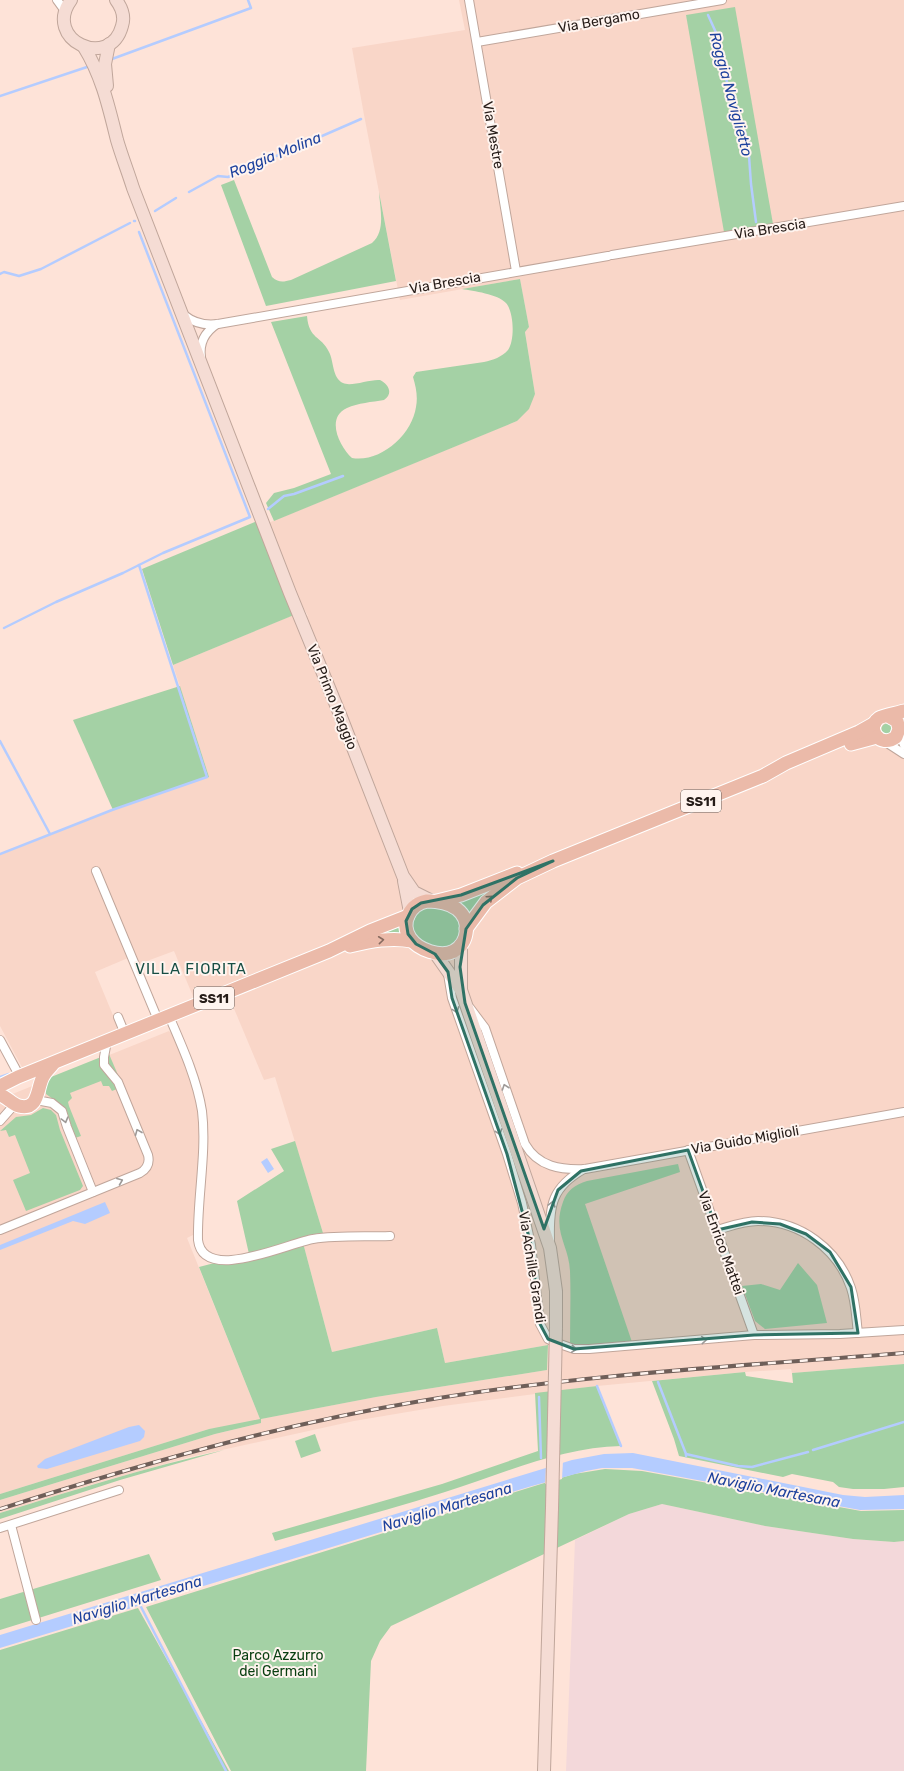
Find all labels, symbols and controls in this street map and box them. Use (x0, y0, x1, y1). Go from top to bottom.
street label: Via Bergamo (557, 5, 641, 37)
water label: Roggia Naviglietto (706, 30, 756, 159)
street label: Via Mestre (479, 100, 507, 170)
water label: Roggia Molina (226, 128, 324, 182)
street label: Via Brescia (733, 215, 807, 243)
street label: Via Brescia (408, 268, 482, 298)
street label: Via Primo Maggio (303, 642, 361, 752)
road number: SS11 (681, 790, 721, 812)
one-way arrow (485, 895, 493, 903)
one-way arrow (378, 936, 384, 945)
district label: VILLA FIORITA (135, 960, 247, 978)
road number: SS11 (194, 987, 234, 1009)
one-way arrow (451, 1006, 460, 1013)
one-way arrow (501, 1084, 510, 1091)
one-way arrow (60, 1117, 68, 1123)
street label: Via Guido Miglioli (690, 1122, 800, 1158)
one-way arrow (135, 1128, 143, 1135)
one-way arrow (494, 1129, 503, 1136)
one-way arrow (117, 1177, 124, 1185)
street label: Via Enrico Mattei (694, 1189, 748, 1297)
one-way arrow (547, 1201, 556, 1208)
street label: Via Achille Grandi (515, 1210, 549, 1324)
one-way arrow (700, 1335, 707, 1344)
one-way arrow (571, 1344, 577, 1353)
water label: Naviglio Martesana (706, 1468, 842, 1512)
water label: Naviglio Martesana (380, 1479, 514, 1535)
water label: Naviglio Martesana (70, 1572, 204, 1628)
park label: Parco Azzurro dei Germani (232, 1647, 324, 1680)

